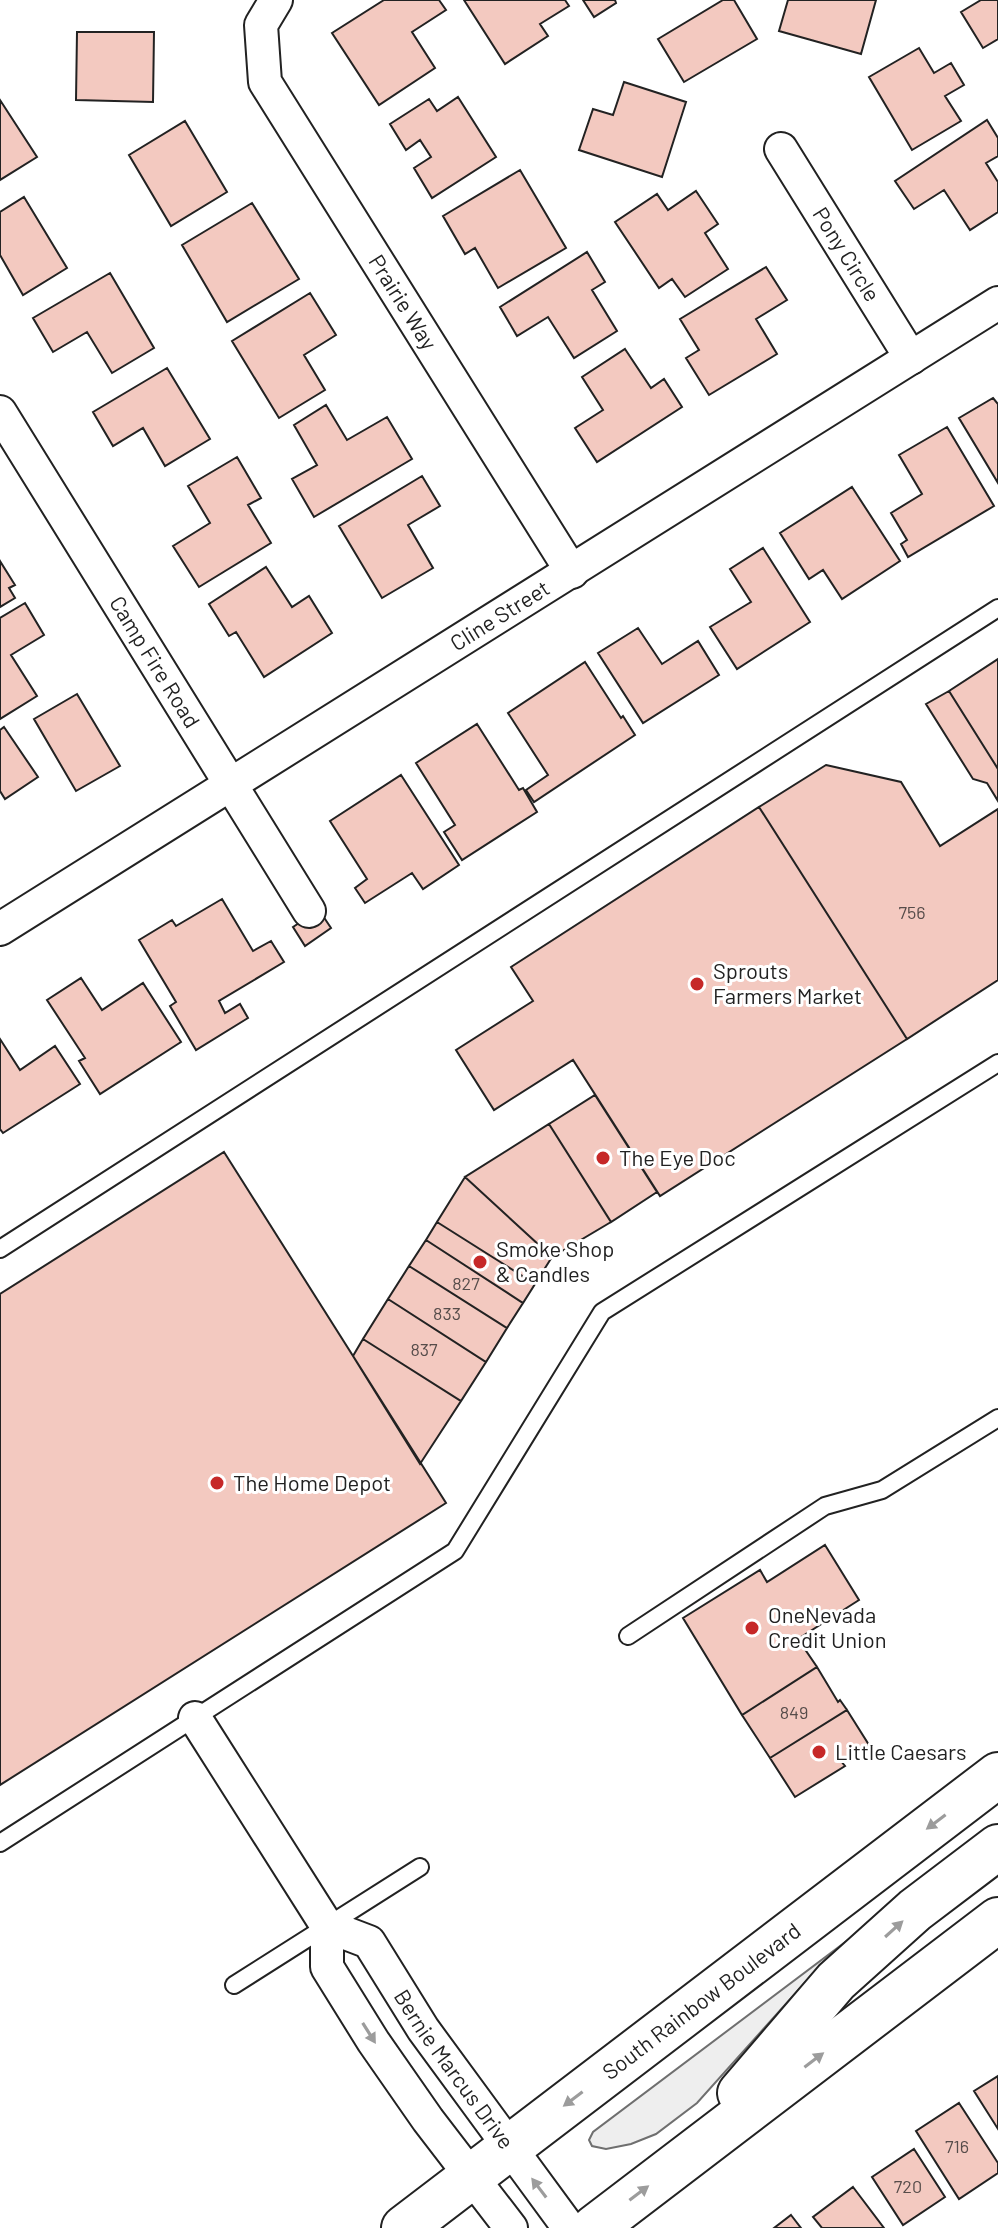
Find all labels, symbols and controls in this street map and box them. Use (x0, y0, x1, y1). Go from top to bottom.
street label: Pony Circle (808, 202, 886, 306)
street label: Prairie Way (364, 249, 443, 354)
street label: Cline Street (445, 574, 554, 655)
street label: Camp Fire Road (105, 591, 206, 732)
house number: 756 (898, 901, 926, 923)
place label: Sprouts Farmers Market (713, 957, 862, 1008)
marker: Sprouts Farmers Market (688, 975, 706, 993)
place label: The Eye Doc (619, 1144, 736, 1170)
marker: The Eye Doc (594, 1149, 612, 1167)
place label: Smoke Shop & Candles (496, 1235, 614, 1286)
marker: Smoke Shop & Candles (471, 1253, 489, 1271)
house number: 827 (452, 1272, 480, 1294)
house number: 833 (433, 1302, 461, 1324)
house number: 837 (410, 1338, 438, 1360)
place label: The Home Depot (233, 1469, 391, 1495)
marker: The Home Depot (208, 1474, 226, 1492)
place label: OneNevada Credit Union (768, 1601, 887, 1652)
marker: OneNevada Credit Union (743, 1619, 761, 1637)
house number: 849 (780, 1701, 808, 1723)
place label: Little Caesars (835, 1738, 967, 1764)
marker: Little Caesars (810, 1743, 828, 1761)
one-way arrow (926, 1813, 946, 1829)
street label: South Rainbow Boulevard (597, 1917, 805, 2084)
one-way arrow (884, 1920, 903, 1938)
street label: Bernie Marcus Drive (390, 1984, 520, 2153)
one-way arrow (361, 2022, 375, 2044)
one-way arrow (804, 2053, 824, 2069)
one-way arrow (563, 2090, 584, 2106)
house number: 716 (945, 2135, 969, 2157)
house number: 720 (894, 2175, 922, 2197)
one-way arrow (531, 2178, 547, 2198)
one-way arrow (629, 2186, 649, 2202)

